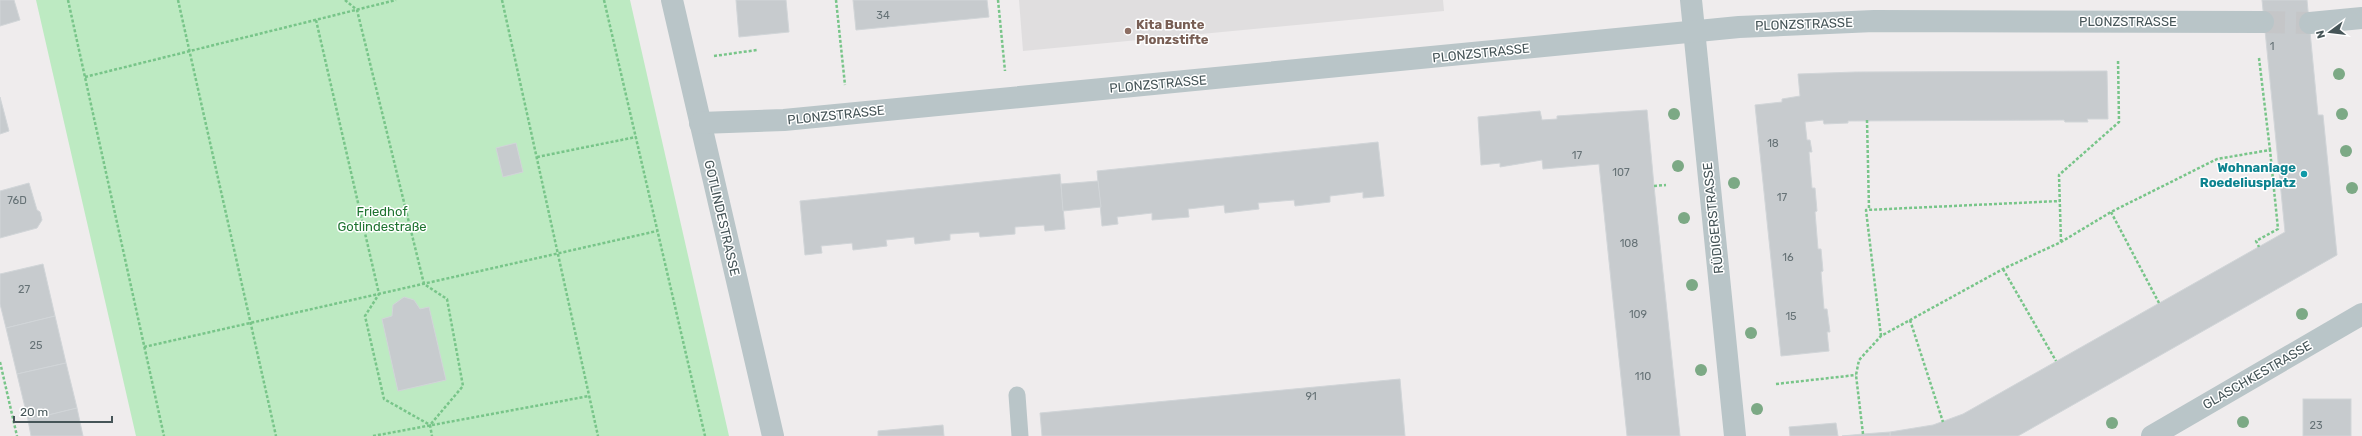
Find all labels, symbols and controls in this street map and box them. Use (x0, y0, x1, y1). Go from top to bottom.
house number: 34 (876, 9, 890, 22)
north arrow (2310, 12, 2350, 52)
street label: PLONZSTRASSE (2079, 14, 2177, 29)
street label: PLONZSTRASSE (1755, 15, 1853, 33)
place label: Kita Bunte Plonzstifte (1136, 17, 1209, 47)
marker: Kita Bunte Plonzstifte (1123, 26, 1133, 36)
text: N (2313, 29, 2328, 40)
street label: PLONZSTRASSE (1432, 40, 1531, 66)
house number: 1 (2270, 40, 2274, 53)
street label: PLONZSTRASSE (1109, 72, 1207, 96)
street label: PLONZSTRASSE (787, 102, 886, 128)
house number: 18 (1767, 137, 1779, 150)
house number: 17 (1572, 149, 1583, 162)
street label: GOTLINDESTRASSE (701, 159, 743, 277)
place label: Wohnanlage Roedeliusplatz (2200, 160, 2296, 190)
street label: RÜDIGERSTRASSE (1700, 161, 1726, 275)
house number: 107 (1612, 166, 1630, 179)
marker: Wohnanlage Roedeliusplatz (2299, 169, 2309, 179)
house number: 17 (1777, 191, 1788, 204)
house number: 76D (7, 194, 27, 207)
park label: Friedhof Gotlindestraße (337, 204, 427, 234)
house number: 108 (1620, 237, 1638, 250)
house number: 16 (1782, 251, 1794, 264)
house number: 27 (18, 283, 30, 296)
house number: 109 (1629, 308, 1647, 321)
house number: 15 (1785, 310, 1797, 323)
street label: GLASCHKESTRASSE (2200, 338, 2314, 412)
house number: 25 (30, 339, 43, 352)
house number: 110 (1635, 370, 1651, 383)
house number: 91 (1305, 390, 1317, 403)
scale bar (14, 398, 112, 424)
text: 20 m (20, 405, 48, 419)
house number: 23 (2309, 419, 2323, 432)

